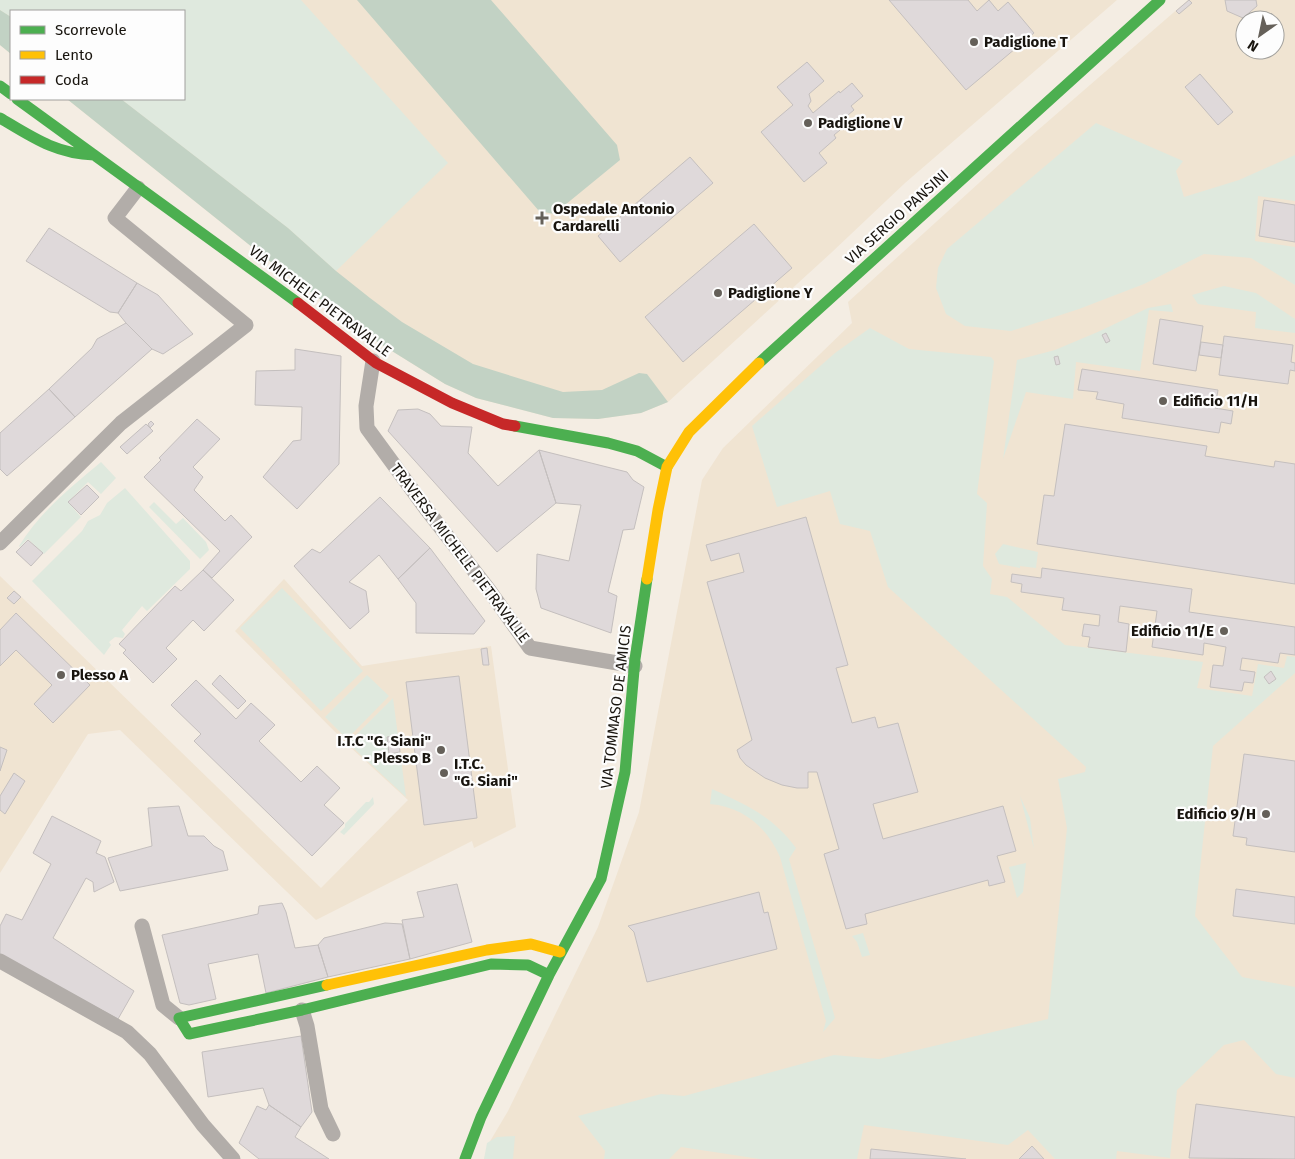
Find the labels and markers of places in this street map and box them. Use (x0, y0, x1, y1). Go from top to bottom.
place label: Padiglione T (984, 33, 1069, 51)
marker: Padiglione T (968, 36, 980, 48)
place label: Padiglione V (818, 114, 903, 132)
marker: Padiglione V (802, 117, 814, 129)
place label: Ospedale Antonio Cardarelli (553, 200, 675, 235)
marker: Ospedale Antonio Cardarelli (535, 211, 549, 225)
place label: Padiglione Y (728, 284, 814, 302)
marker: Padiglione Y (712, 287, 724, 299)
place label: Edificio 11/H (1173, 392, 1258, 410)
marker: Edificio 11/H (1157, 395, 1169, 407)
place label: Edificio 11/E (1131, 622, 1214, 640)
marker: Edificio 11/E (1218, 625, 1230, 637)
place label: Plesso A (71, 666, 129, 684)
marker: Plesso A (55, 669, 67, 681)
place label: I.T.C "G. Siani" - Plesso B (337, 732, 431, 767)
marker: I.T.C "G. Siani" - Plesso B (435, 744, 447, 756)
place label: I.T.C. "G. Siani" (454, 755, 518, 790)
marker: I.T.C. "G. Siani" (438, 767, 450, 779)
place label: Edificio 9/H (1177, 805, 1256, 823)
marker: Edificio 9/H (1260, 808, 1272, 820)

